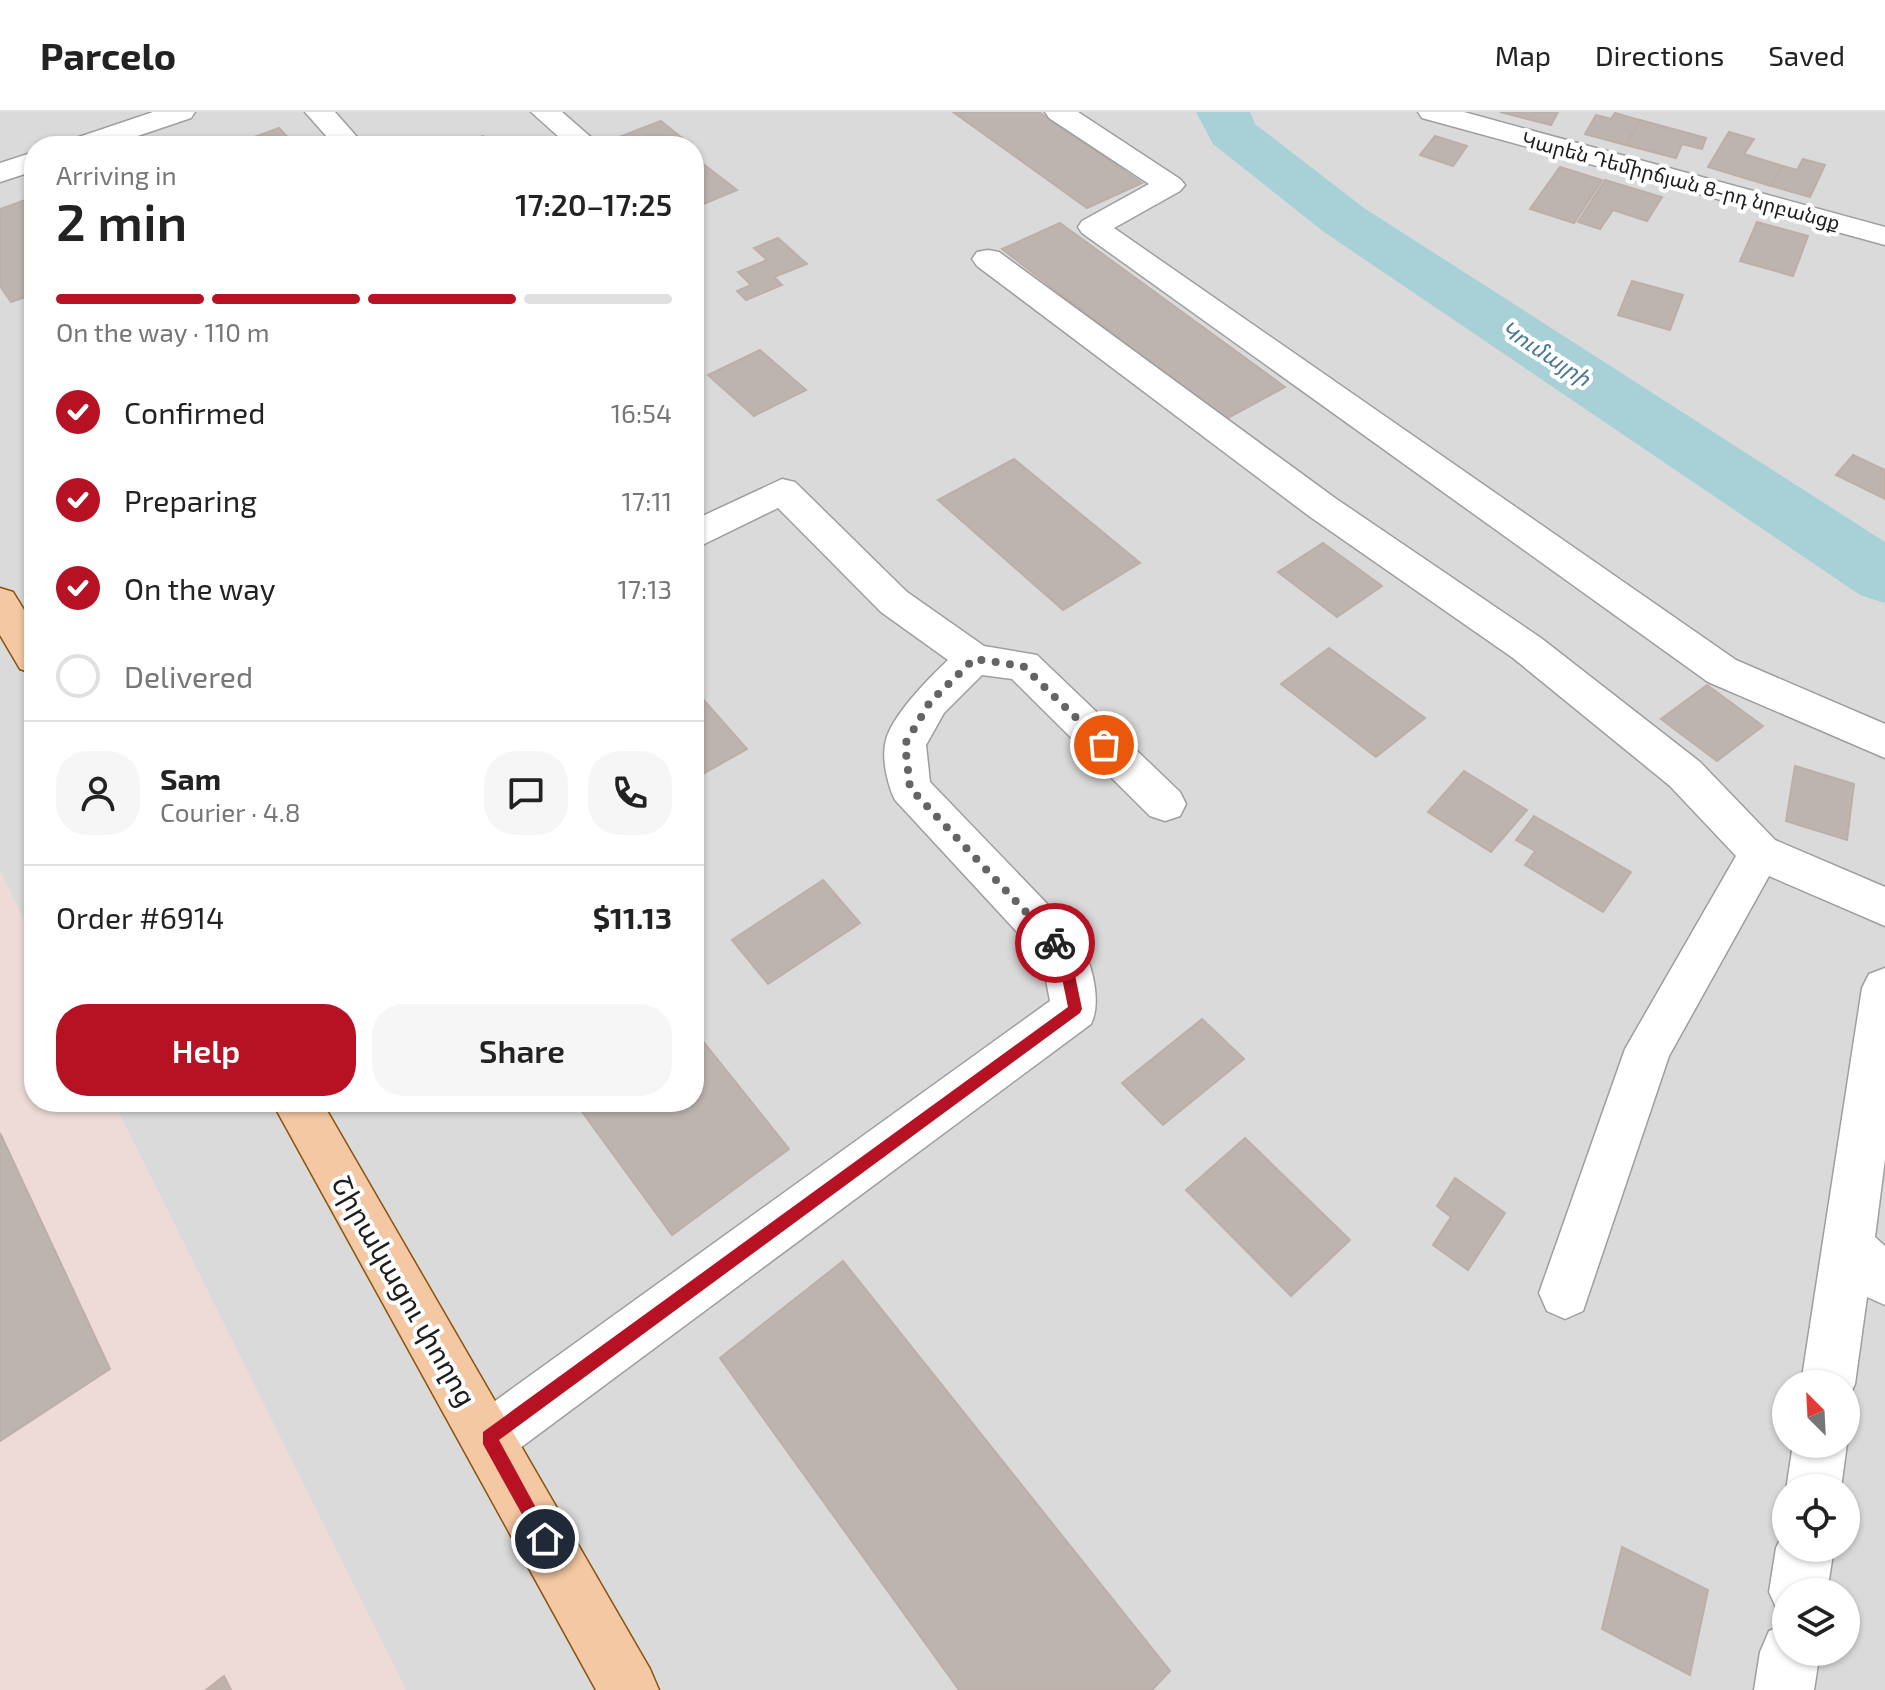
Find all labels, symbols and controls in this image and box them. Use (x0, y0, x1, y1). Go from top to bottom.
text: Parcelo (40, 32, 176, 78)
text: Map (1495, 38, 1551, 72)
text: Directions (1595, 38, 1724, 72)
text: Saved (1768, 38, 1845, 72)
street label: Կարեն Դեմիրճյան 8-րդ նրբանցք (1519, 126, 1843, 235)
text: Arriving in (56, 159, 177, 190)
text: 17:20–17:25 (515, 186, 672, 222)
text: 2 min (56, 189, 187, 251)
water label: Կումայրի (1496, 314, 1597, 393)
text: On the way · 110 m (56, 316, 270, 347)
icon: check (56, 390, 100, 434)
text: Confirmed (124, 394, 265, 430)
text: 16:54 (611, 397, 672, 428)
icon: check (56, 478, 100, 522)
text: Preparing (124, 482, 257, 518)
text: 17:11 (622, 485, 672, 516)
icon: check (56, 566, 100, 610)
text: On the way (124, 570, 276, 606)
text: 17:13 (617, 573, 672, 604)
text: Delivered (124, 658, 253, 694)
pin (1070, 711, 1138, 779)
icon: bag (1082, 723, 1126, 767)
button: person (56, 751, 140, 835)
button: chat (484, 751, 568, 835)
button: phone (588, 751, 672, 835)
text: Sam (160, 760, 221, 796)
text: Courier · 4.8 (160, 796, 301, 827)
text: Order #6914 (56, 899, 224, 935)
text: $11.13 (593, 899, 672, 935)
courier (1015, 903, 1095, 983)
icon: bike (1033, 921, 1077, 965)
button: Help (56, 1004, 356, 1096)
button: Share (372, 1004, 672, 1096)
street label: Շիրակացու փողոց (324, 1169, 485, 1412)
north arrow (1772, 1370, 1860, 1458)
map controls (1772, 1370, 1860, 1666)
button: locate (1772, 1474, 1860, 1562)
pin (511, 1505, 579, 1573)
icon: home (523, 1517, 567, 1561)
button: layers (1772, 1578, 1860, 1666)

